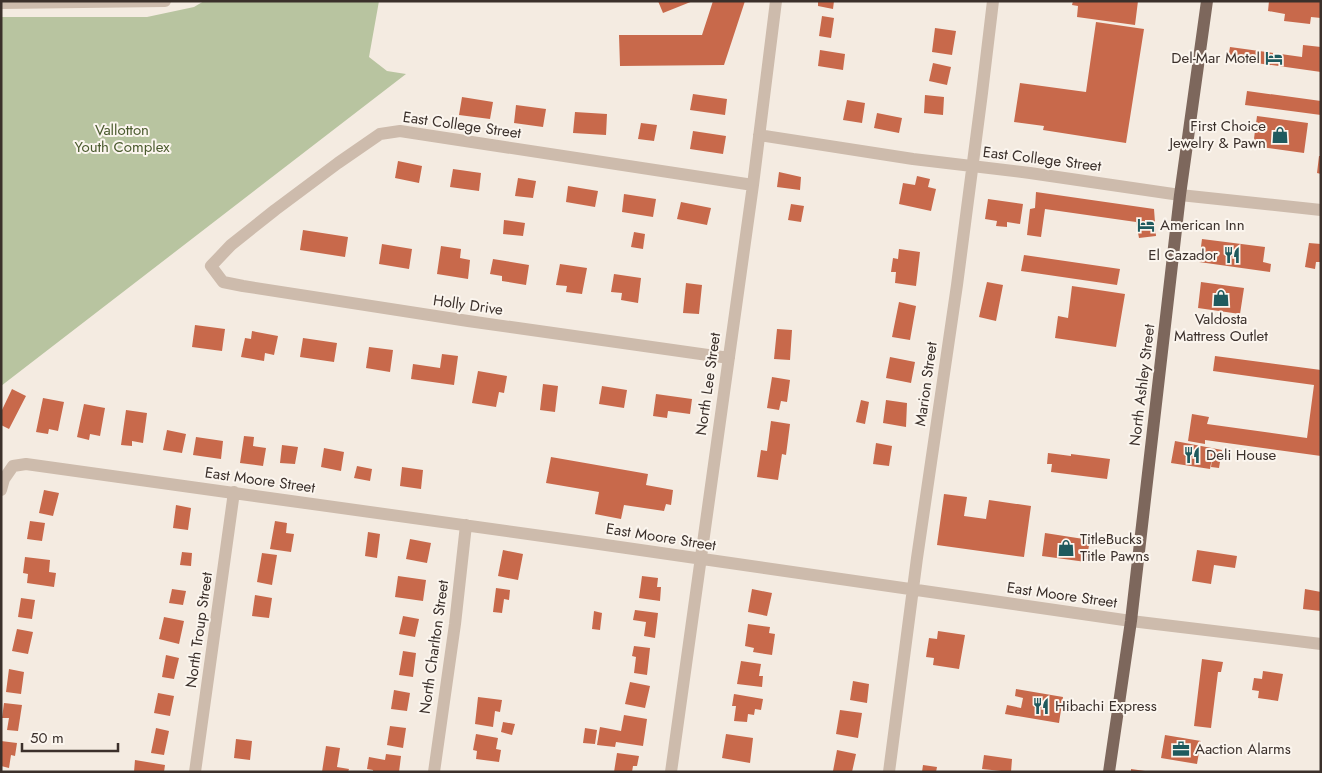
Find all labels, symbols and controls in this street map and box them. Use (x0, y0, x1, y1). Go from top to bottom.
place label: Del-Mar Motel (1171, 47, 1260, 69)
hotel icon: Del-Mar Motel (1264, 48, 1284, 68)
street label: East College Street (401, 106, 523, 144)
place label: First Choice Jewelry & Pawn (1167, 115, 1266, 154)
park label: Vallotton Youth Complex (75, 119, 170, 158)
shop icon: First Choice Jewelry & Pawn (1270, 125, 1290, 145)
street label: East College Street (981, 141, 1103, 177)
place label: American Inn (1160, 214, 1245, 236)
hotel icon: American Inn (1136, 215, 1156, 235)
place label: El Cazador (1148, 244, 1219, 266)
restaurant icon: El Cazador (1222, 245, 1242, 265)
shop icon: Valdosta Mattress Outlet (1211, 288, 1231, 308)
street label: Holly Drive (432, 289, 505, 321)
place label: Valdosta Mattress Outlet (1174, 308, 1268, 347)
street label: North Ashley Street (1124, 322, 1160, 447)
street label: North Lee Street (690, 331, 726, 437)
street label: Marion Street (909, 340, 943, 428)
place label: Deli House (1206, 444, 1277, 466)
restaurant icon: Deli House (1182, 445, 1202, 465)
street label: East Moore Street (203, 461, 317, 499)
street label: East Moore Street (604, 517, 718, 557)
place label: TitleBucks Title Pawns (1080, 528, 1149, 567)
shop icon: TitleBucks Title Pawns (1056, 538, 1076, 558)
street label: North Troup Street (180, 570, 218, 689)
street label: East Moore Street (1005, 576, 1119, 614)
street label: North Charlton Street (414, 578, 454, 715)
place label: Hibachi Express (1055, 695, 1157, 717)
restaurant icon: Hibachi Express (1031, 696, 1051, 716)
scale bar (22, 720, 119, 752)
text: 50 m (30, 727, 64, 749)
place label: Aaction Alarms (1195, 738, 1291, 760)
office icon: Aaction Alarms (1171, 739, 1191, 759)

